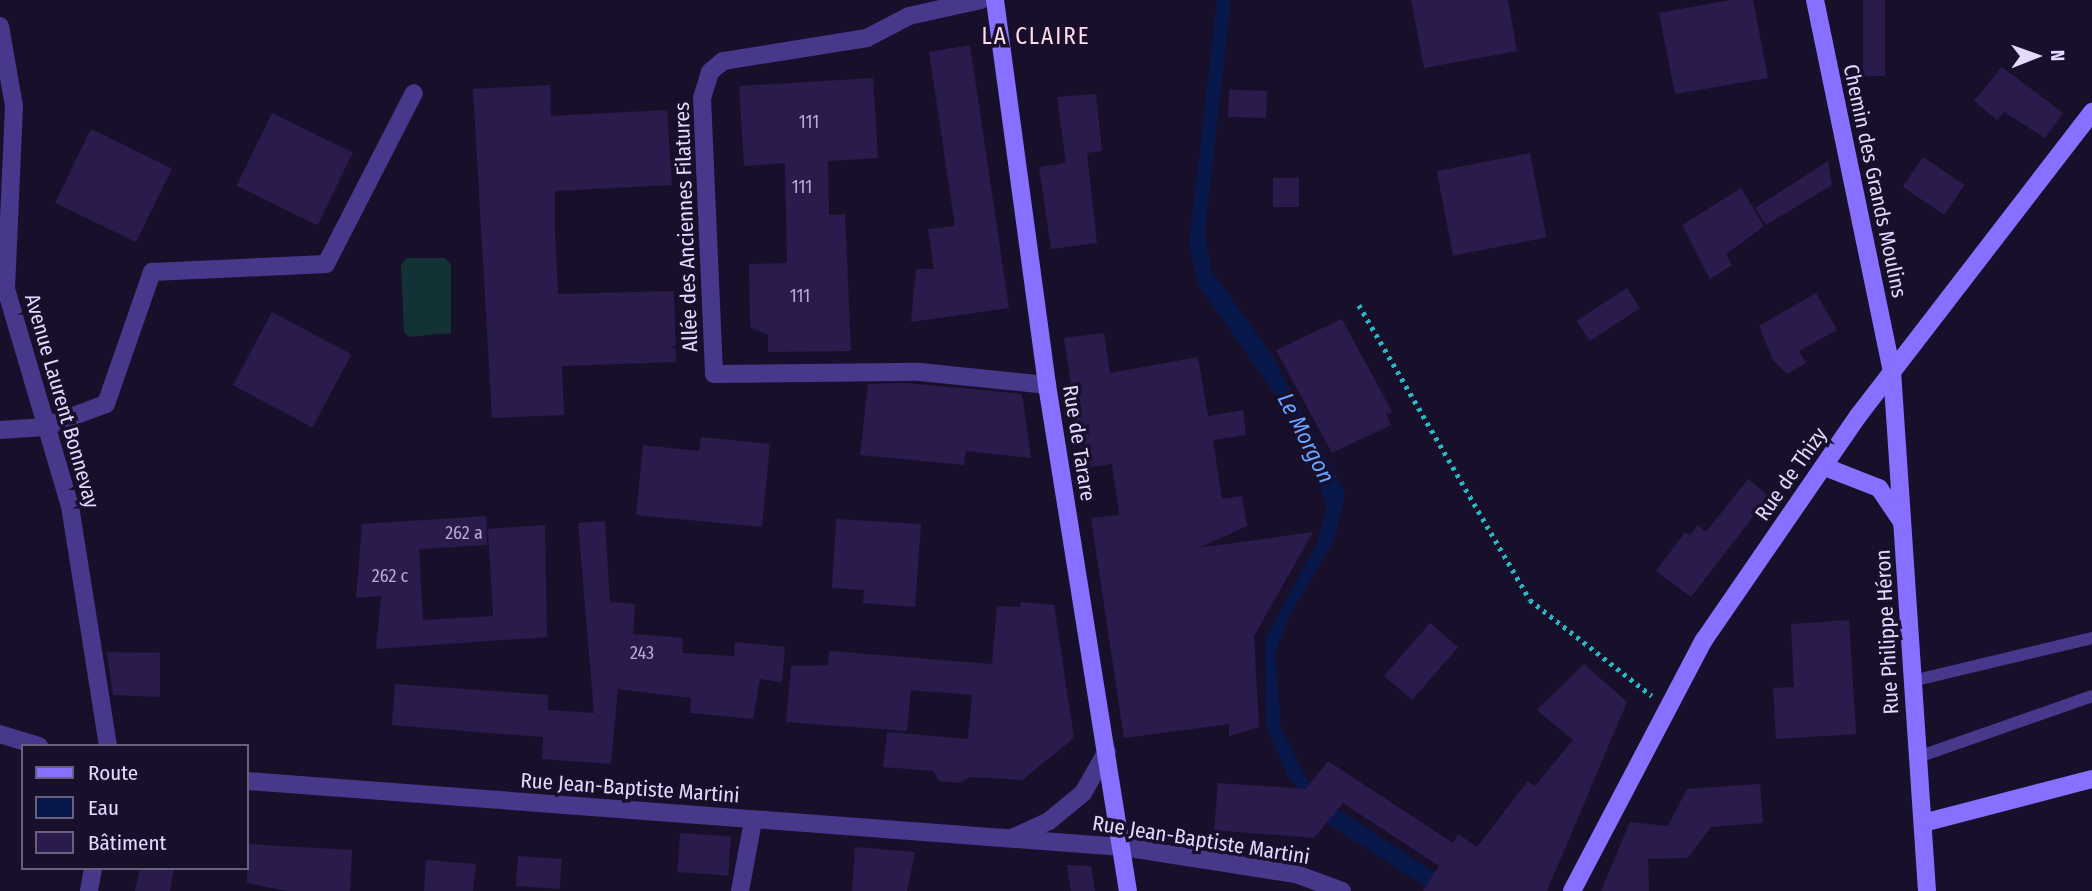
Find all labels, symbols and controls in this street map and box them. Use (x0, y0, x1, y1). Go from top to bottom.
north arrow (2001, 21, 2071, 91)
district label: LA CLAIRE (983, 22, 1089, 50)
text: N (2046, 50, 2069, 62)
street label: Chemin des Grands Moulins (1838, 62, 1912, 300)
street label: Allée des Anciennes Filatures (669, 102, 703, 352)
house number: 111 (799, 111, 819, 133)
house number: 111 (792, 176, 812, 198)
house number: 111 (790, 285, 810, 307)
street label: Avenue Laurent Bonnevay (19, 291, 105, 511)
street label: Rue de Tarare (1057, 383, 1101, 503)
water label: Le Morgon (1272, 388, 1340, 488)
street label: Rue de Thizy (1750, 423, 1832, 525)
house number: 262 a (445, 522, 483, 544)
street label: Rue Philippe Héron (1870, 549, 1904, 715)
house number: 262 c (372, 565, 408, 587)
house number: 243 (630, 642, 654, 664)
legend (21, 744, 248, 870)
text: Route (88, 760, 138, 786)
street label: Rue Jean-Baptiste Martini (520, 768, 740, 808)
text: Eau (88, 795, 119, 821)
street label: Rue Jean-Baptiste Martini (1090, 810, 1312, 870)
text: Bâtiment (88, 830, 166, 856)

